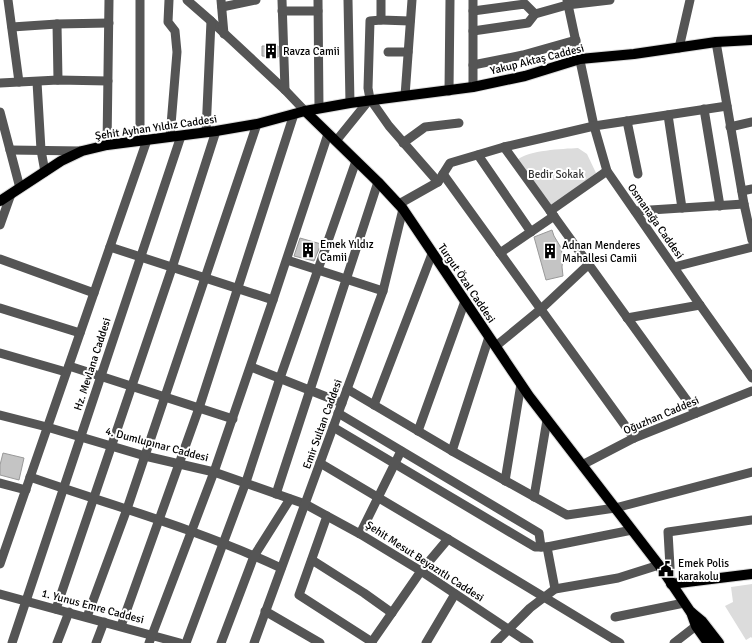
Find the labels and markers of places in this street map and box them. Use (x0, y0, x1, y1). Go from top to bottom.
building icon: Ravza Camii (262, 42, 280, 60)
place label: Ravza Camii (283, 45, 340, 58)
place label: Emek Yıldız Camii (320, 238, 374, 264)
place label: Adnan Menderes Mahallesi Camii (562, 239, 641, 265)
building icon: Emek Yıldız Camii (299, 241, 317, 259)
building icon: Adnan Menderes Mahallesi Camii (541, 242, 559, 260)
place label: Emek Polis karakolu (678, 557, 729, 583)
public building icon: Emek Polis karakolu (657, 560, 675, 578)

